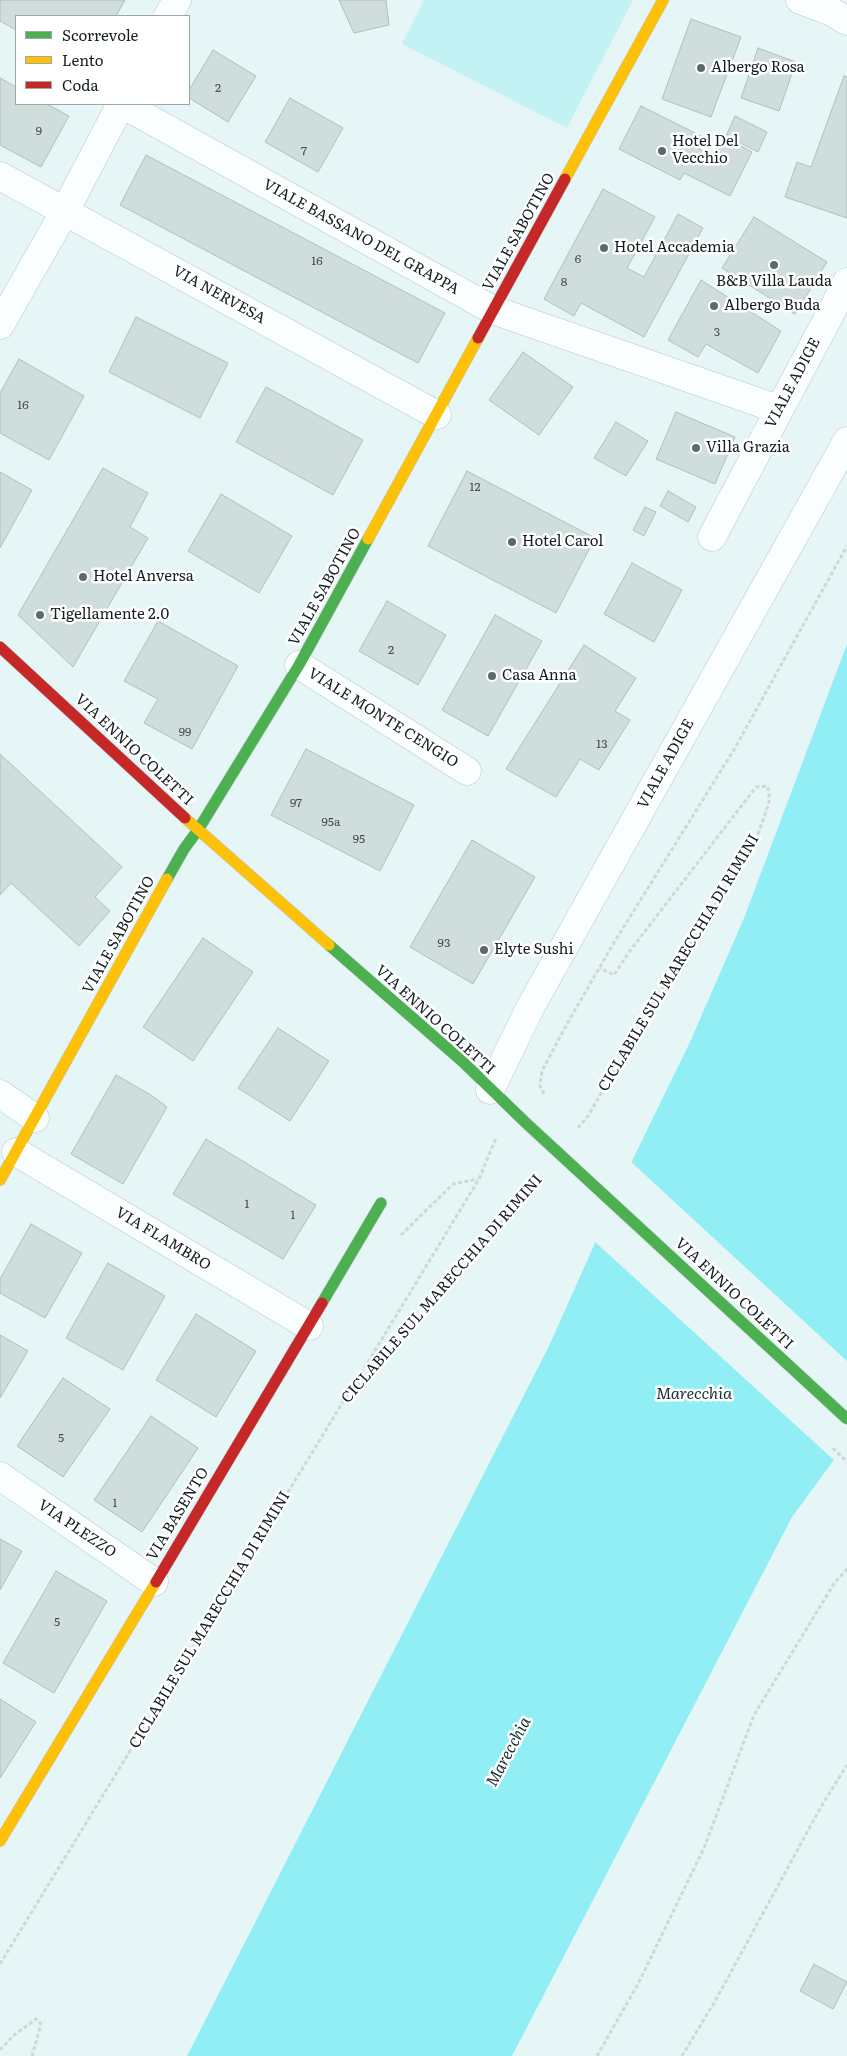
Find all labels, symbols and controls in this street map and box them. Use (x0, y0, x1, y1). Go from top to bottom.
legend (15, 15, 190, 105)
text: Scorrevole (62, 23, 138, 46)
text: Lento (62, 48, 103, 71)
place label: Albergo Rosa (711, 59, 805, 77)
marker: Albergo Rosa (695, 62, 707, 74)
text: Coda (62, 73, 99, 96)
house number: 2 (215, 81, 221, 95)
house number: 9 (36, 124, 42, 138)
place label: Hotel Del Vecchio (672, 133, 739, 168)
house number: 7 (301, 144, 307, 158)
marker: Hotel Del Vecchio (656, 145, 668, 157)
street label: VIALE SABOTINO (479, 170, 559, 294)
street label: VIALE BASSANO DEL GRAPPA (260, 175, 462, 299)
place label: Hotel Accademia (614, 239, 735, 257)
marker: Hotel Accademia (598, 242, 610, 254)
house number: 6 (575, 252, 581, 266)
house number: 16 (311, 254, 323, 268)
marker: B&B Villa Lauda (768, 259, 780, 271)
street label: VIA NERVESA (170, 262, 268, 328)
place label: B&B Villa Lauda (716, 273, 832, 291)
house number: 8 (561, 275, 567, 289)
place label: Albergo Buda (724, 297, 820, 315)
marker: Albergo Buda (708, 300, 720, 312)
house number: 3 (714, 325, 720, 339)
street label: VIALE ADIGE (762, 335, 824, 431)
house number: 16 (17, 398, 29, 412)
place label: Villa Grazia (706, 439, 790, 457)
marker: Villa Grazia (690, 442, 702, 454)
house number: 12 (470, 480, 480, 494)
street label: VIALE SABOTINO (285, 525, 365, 649)
place label: Hotel Carol (522, 533, 603, 551)
marker: Hotel Carol (506, 536, 518, 548)
place label: Hotel Anversa (93, 568, 194, 586)
marker: Hotel Anversa (77, 571, 89, 583)
place label: Tigellamente 2.0 (50, 606, 169, 624)
marker: Tigellamente 2.0 (34, 609, 46, 621)
house number: 2 (388, 643, 394, 657)
street label: VIALE MONTE CENGIO (305, 664, 461, 772)
place label: Casa Anna (502, 667, 577, 685)
marker: Casa Anna (486, 670, 498, 682)
street label: VIA ENNIO COLETTI (71, 691, 197, 809)
street label: VIALE ADIGE (634, 716, 698, 812)
house number: 99 (179, 725, 191, 739)
house number: 13 (596, 737, 608, 751)
house number: 97 (290, 796, 302, 810)
house number: 95a (322, 815, 340, 829)
street label: CICLABILE SUL MARECCHIA DI RIMINI (595, 831, 763, 1095)
house number: 95 (353, 832, 365, 846)
street label: VIALE SABOTINO (79, 873, 159, 997)
house number: 93 (438, 936, 450, 950)
place label: Elyte Sushi (494, 941, 573, 959)
marker: Elyte Sushi (478, 944, 490, 956)
street label: VIA ENNIO COLETTI (371, 961, 499, 1079)
street label: CICLABILE SUL MARECCHIA DI RIMINI (338, 1171, 546, 1407)
house number: 1 (245, 1197, 249, 1211)
street label: VIA FLAMBRO (112, 1204, 214, 1274)
house number: 1 (291, 1208, 295, 1222)
street label: VIA ENNIO COLETTI (671, 1235, 797, 1353)
water label: Marecchia (656, 1384, 732, 1404)
house number: 5 (58, 1431, 64, 1445)
street label: VIA BASENTO (143, 1464, 213, 1564)
street label: CICLABILE SUL MARECCHIA DI RIMINI (126, 1488, 294, 1752)
street label: VIA PLEZZO (34, 1496, 120, 1562)
house number: 1 (113, 1496, 117, 1510)
house number: 5 (54, 1615, 60, 1629)
water label: Marecchia (483, 1714, 535, 1790)

